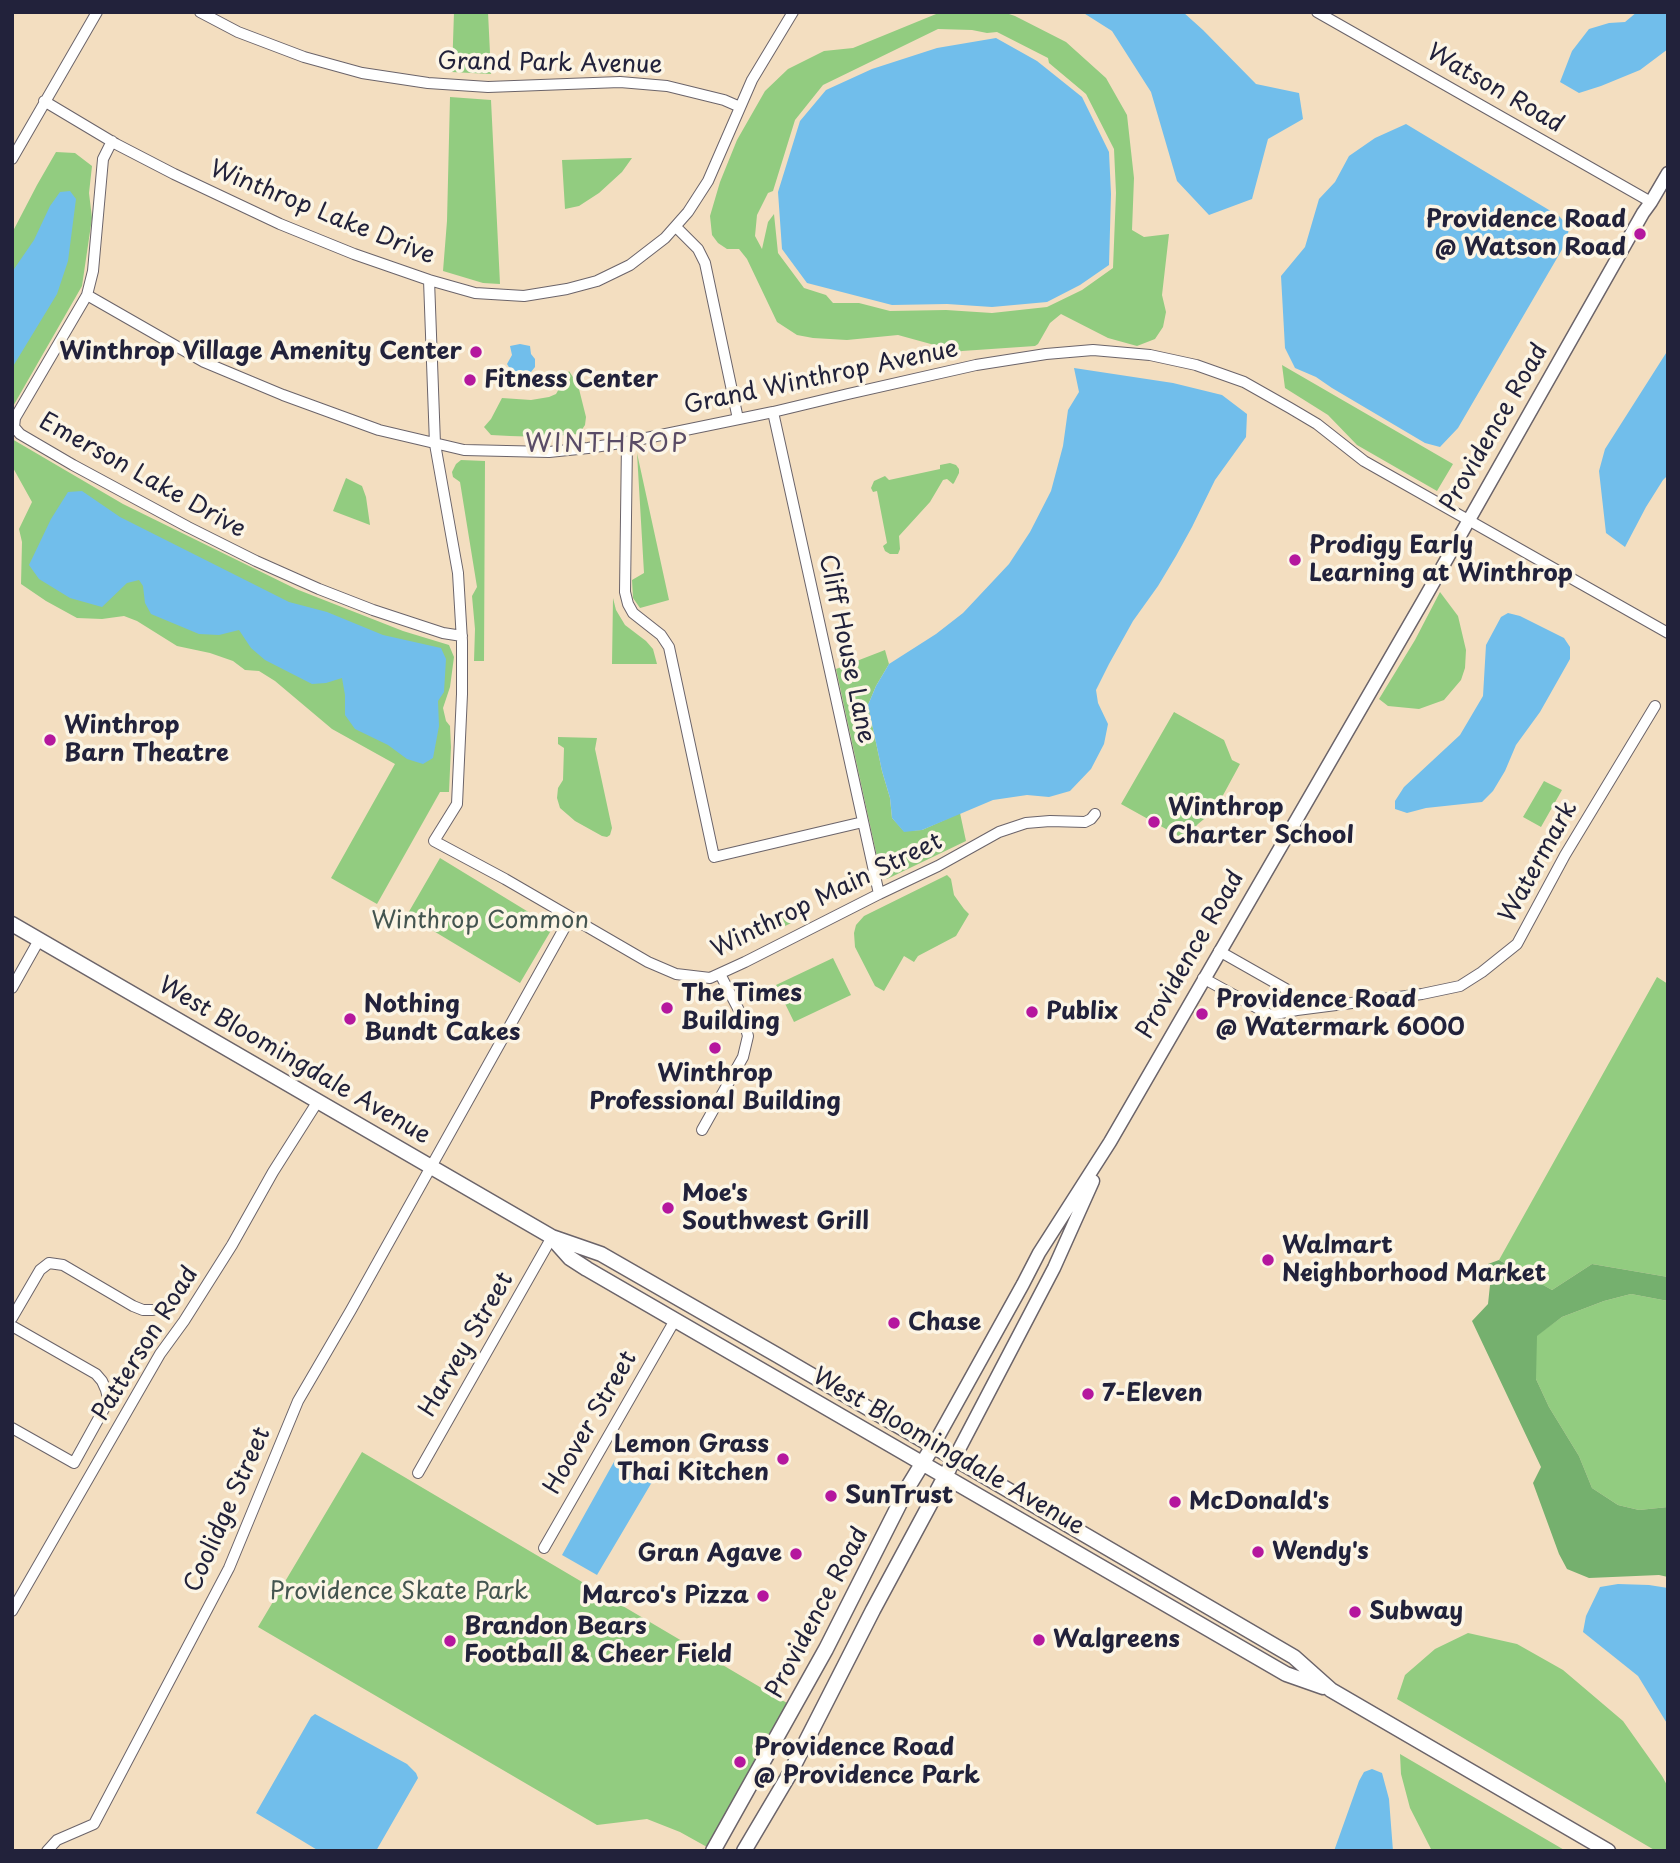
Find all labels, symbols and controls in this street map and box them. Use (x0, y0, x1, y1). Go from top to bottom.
street label: Watson Road (1422, 38, 1568, 140)
street label: Grand Park Avenue (437, 48, 663, 80)
street label: Winthrop Lake Drive (205, 155, 439, 271)
place label: Providence Road @ Watson Road (1426, 206, 1626, 262)
marker: Providence Road @ Watson Road (1632, 226, 1648, 242)
street label: Grand Winthrop Avenue (681, 335, 961, 421)
place label: Winthrop Village Amenity Center (59, 338, 462, 366)
street label: Providence Road (1435, 339, 1555, 517)
marker: Winthrop Village Amenity Center (468, 344, 484, 360)
place label: Fitness Center (484, 366, 658, 394)
marker: Fitness Center (462, 372, 478, 388)
street label: Emerson Lake Drive (34, 407, 250, 545)
district label: WINTHROP (526, 429, 688, 461)
place label: Prodigy Early Learning at Winthrop (1309, 532, 1573, 588)
street label: Cliff House Lane (812, 552, 880, 746)
marker: Prodigy Early Learning at Winthrop (1287, 552, 1303, 568)
place label: Winthrop Barn Theatre (64, 712, 229, 768)
marker: Winthrop Barn Theatre (42, 732, 58, 748)
place label: Winthrop Charter School (1168, 794, 1354, 850)
street label: Watermark (1494, 796, 1584, 928)
marker: Winthrop Charter School (1146, 814, 1162, 830)
street label: Winthrop Main Street (707, 828, 947, 964)
street label: Providence Road (1131, 866, 1251, 1044)
park label: Winthrop Common (371, 907, 589, 935)
street label: West Bloomingdale Avenue (153, 971, 435, 1151)
place label: The Times Building (681, 980, 802, 1036)
place label: Providence Road @ Watermark 6000 (1216, 986, 1465, 1042)
place label: Nothing Bundt Cakes (364, 991, 520, 1047)
place label: Publix (1046, 998, 1118, 1026)
marker: The Times Building (659, 1000, 675, 1016)
marker: Publix (1024, 1004, 1040, 1020)
marker: Providence Road @ Watermark 6000 (1194, 1006, 1210, 1022)
marker: Nothing Bundt Cakes (342, 1011, 358, 1027)
marker: Winthrop Professional Building (707, 1040, 723, 1056)
place label: Winthrop Professional Building (589, 1060, 841, 1116)
place label: Moe's Southwest Grill (682, 1180, 869, 1236)
marker: Moe's Southwest Grill (660, 1200, 676, 1216)
place label: Walmart Neighborhood Market (1282, 1232, 1546, 1288)
marker: Walmart Neighborhood Market (1260, 1252, 1276, 1268)
street label: Patterson Road (87, 1262, 205, 1426)
street label: Harvey Street (414, 1267, 520, 1423)
place label: Chase (908, 1309, 981, 1337)
marker: Chase (886, 1315, 902, 1331)
street label: Hoover Street (538, 1346, 644, 1500)
street label: West Bloomingdale Avenue (807, 1362, 1089, 1542)
place label: 7-Eleven (1102, 1380, 1203, 1408)
marker: 7-Eleven (1080, 1386, 1096, 1402)
street label: Coolidge Street (179, 1423, 277, 1597)
place label: Lemon Grass Thai Kitchen (614, 1431, 769, 1487)
marker: Lemon Grass Thai Kitchen (775, 1451, 791, 1467)
place label: SunTrust (845, 1482, 953, 1510)
marker: SunTrust (823, 1488, 839, 1504)
place label: McDonald's (1189, 1488, 1329, 1516)
marker: McDonald's (1167, 1494, 1183, 1510)
street label: Providence Road (761, 1523, 875, 1703)
place label: Wendy's (1272, 1538, 1369, 1566)
place label: Gran Agave (638, 1540, 782, 1568)
marker: Wendy's (1250, 1544, 1266, 1560)
marker: Gran Agave (788, 1546, 804, 1562)
park label: Providence Skate Park (270, 1578, 528, 1606)
place label: Marco's Pizza (582, 1582, 749, 1610)
marker: Marco's Pizza (755, 1588, 771, 1604)
place label: Subway (1369, 1598, 1463, 1626)
marker: Subway (1347, 1604, 1363, 1620)
place label: Brandon Bears Football & Cheer Field (464, 1613, 732, 1669)
place label: Walgreens (1053, 1626, 1180, 1654)
marker: Walgreens (1031, 1632, 1047, 1648)
marker: Brandon Bears Football & Cheer Field (442, 1633, 458, 1649)
place label: Providence Road @ Providence Park (754, 1734, 980, 1790)
marker: Providence Road @ Providence Park (732, 1754, 748, 1770)

